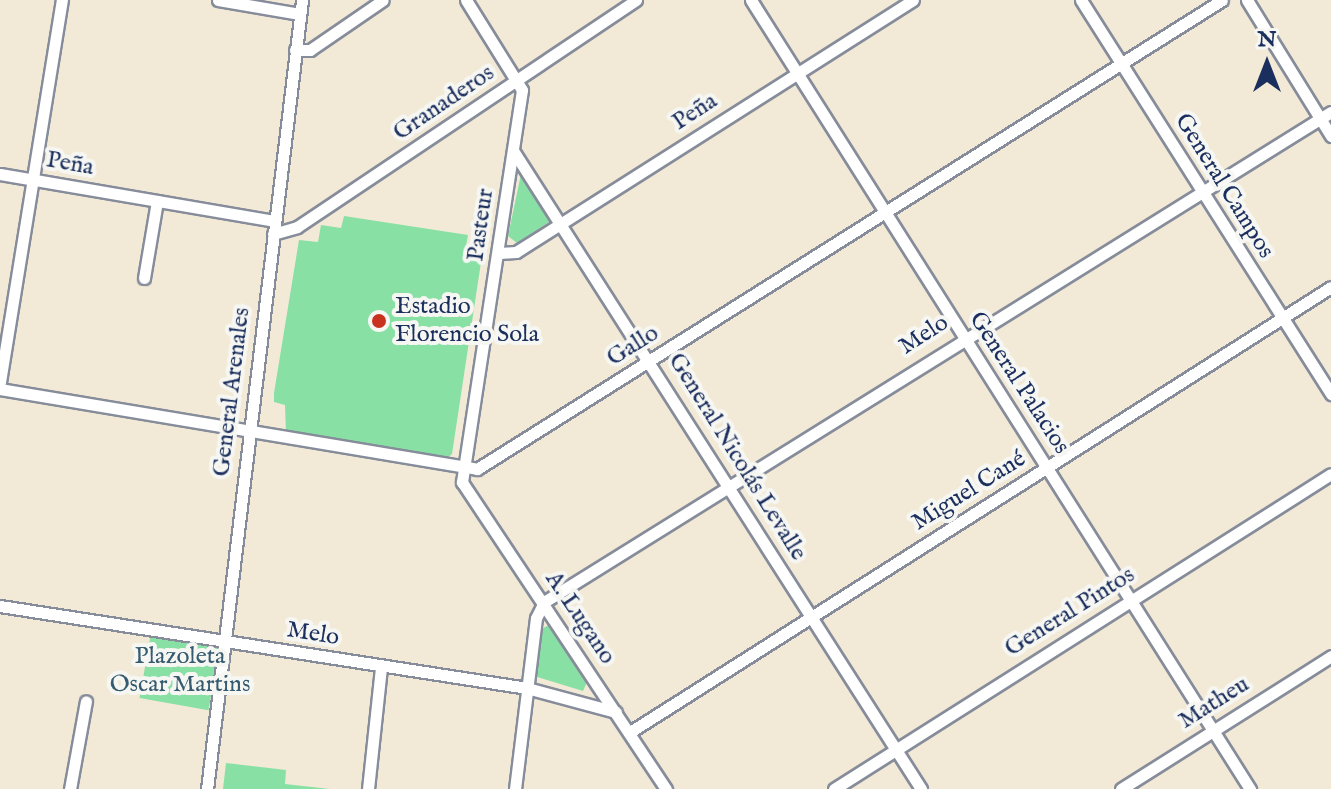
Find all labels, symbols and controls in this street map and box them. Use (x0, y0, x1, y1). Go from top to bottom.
north arrow (1227, 24, 1307, 104)
text: N (1257, 26, 1277, 54)
street label: Granaderos (388, 59, 500, 147)
street label: Peña (667, 87, 723, 137)
street label: General Campos (1168, 108, 1280, 264)
street label: Peña (44, 146, 96, 182)
street label: Pasteur (462, 187, 500, 263)
place label: Estadio Florencio Sola (395, 293, 539, 349)
street label: General Arenales (207, 306, 257, 478)
street label: General Palacios (962, 306, 1076, 460)
street label: Melo (894, 309, 954, 361)
marker: Estadio Florencio Sola (370, 312, 388, 330)
street label: Gallo (602, 319, 664, 373)
street label: General Nicolás Levalle (662, 348, 812, 566)
street label: Miguel Cané (907, 445, 1031, 537)
street label: General Pintos (1000, 561, 1140, 663)
street label: A. Lugano (539, 566, 621, 670)
street label: Melo (285, 616, 341, 652)
park label: Plazoleta Oscar Martins (110, 643, 250, 699)
street label: Matheu (1174, 670, 1254, 736)

